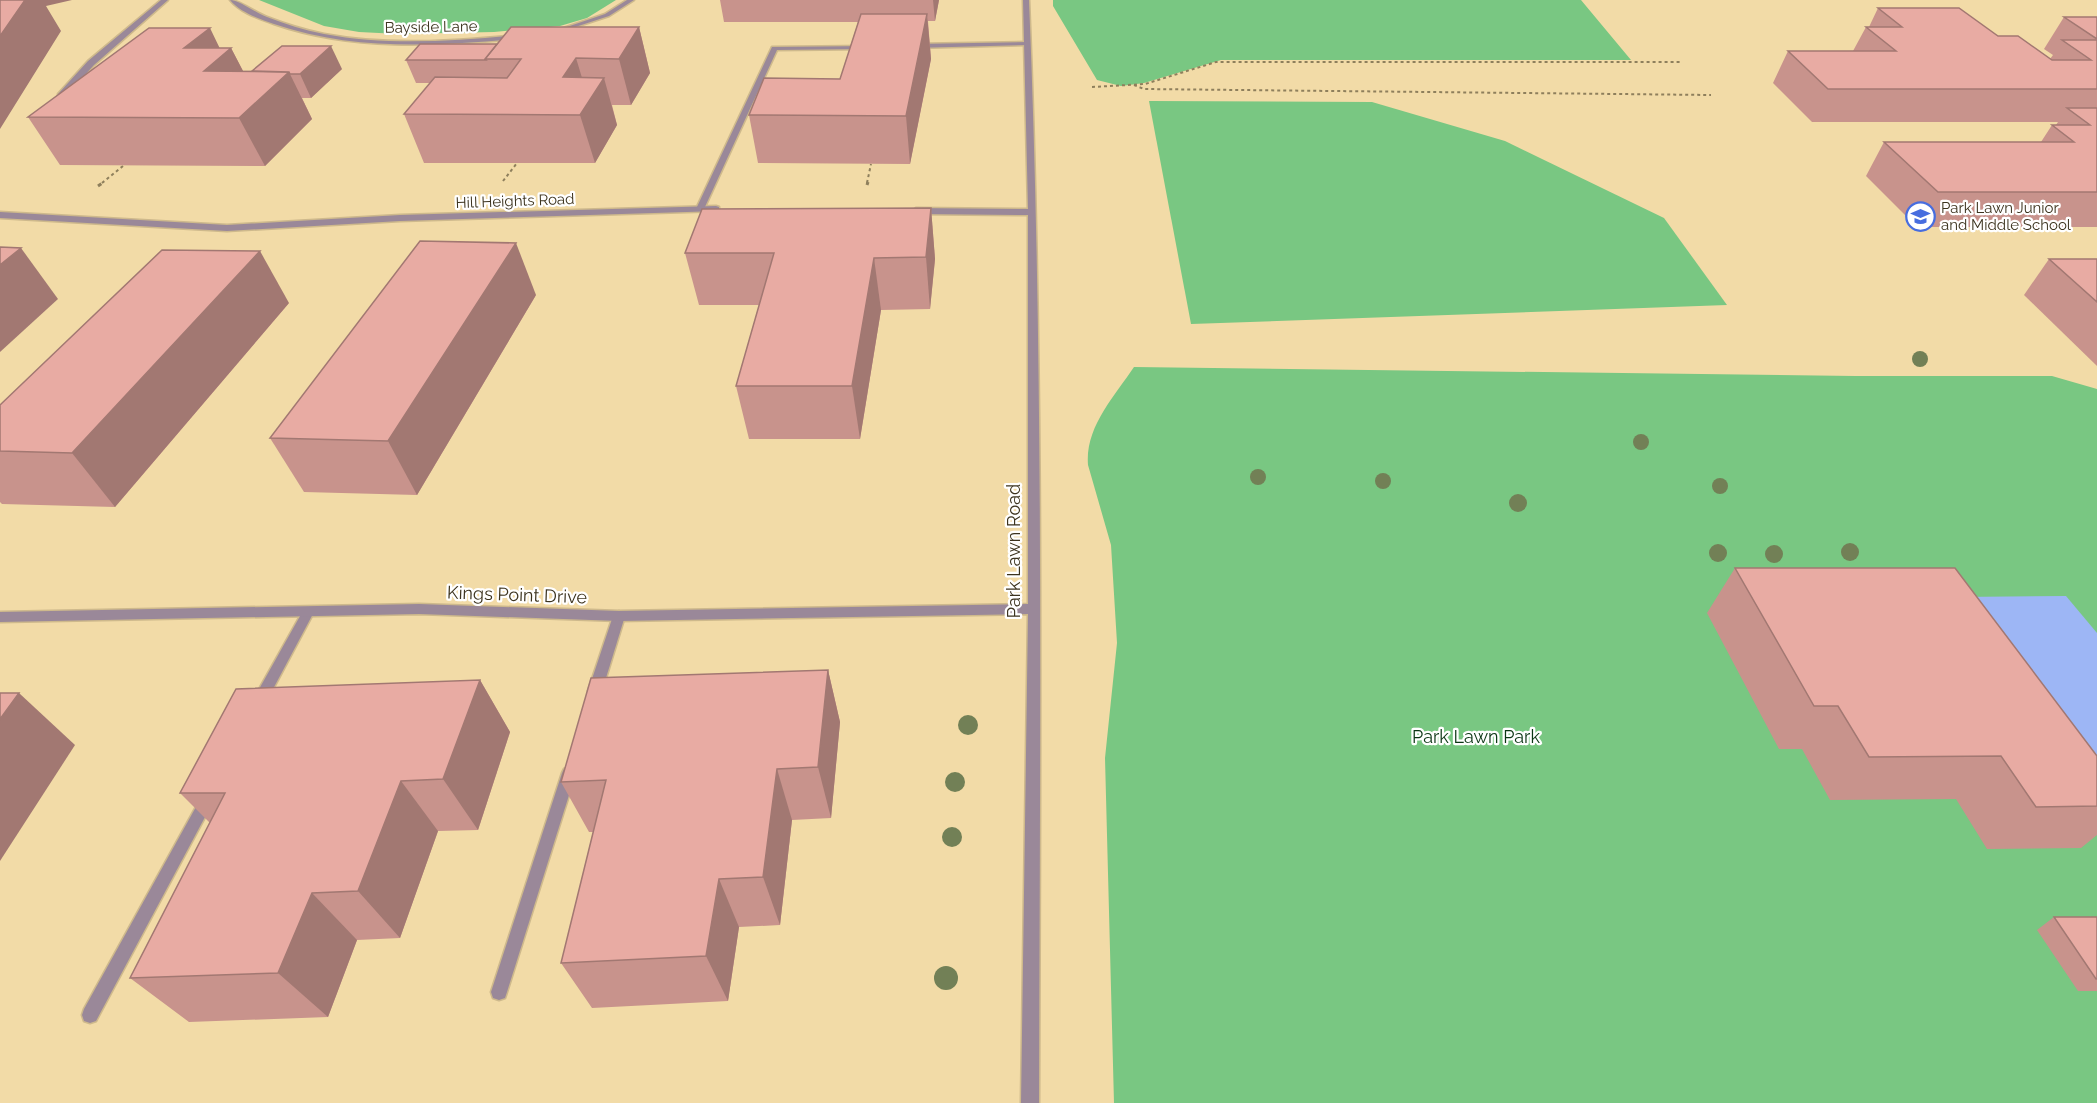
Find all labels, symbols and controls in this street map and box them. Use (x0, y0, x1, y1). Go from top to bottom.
street label: Bayside Lane (384, 17, 478, 37)
street label: Hill Heights Road (455, 190, 575, 212)
place label: Park Lawn Junior and Middle School (1941, 199, 2072, 234)
school or university icon: Park Lawn Junior and Middle School (1904, 201, 1936, 233)
street label: Park Lawn Road (1003, 484, 1024, 618)
street label: Kings Point Drive (447, 582, 588, 607)
park label: Park Lawn Park (1412, 726, 1540, 747)

